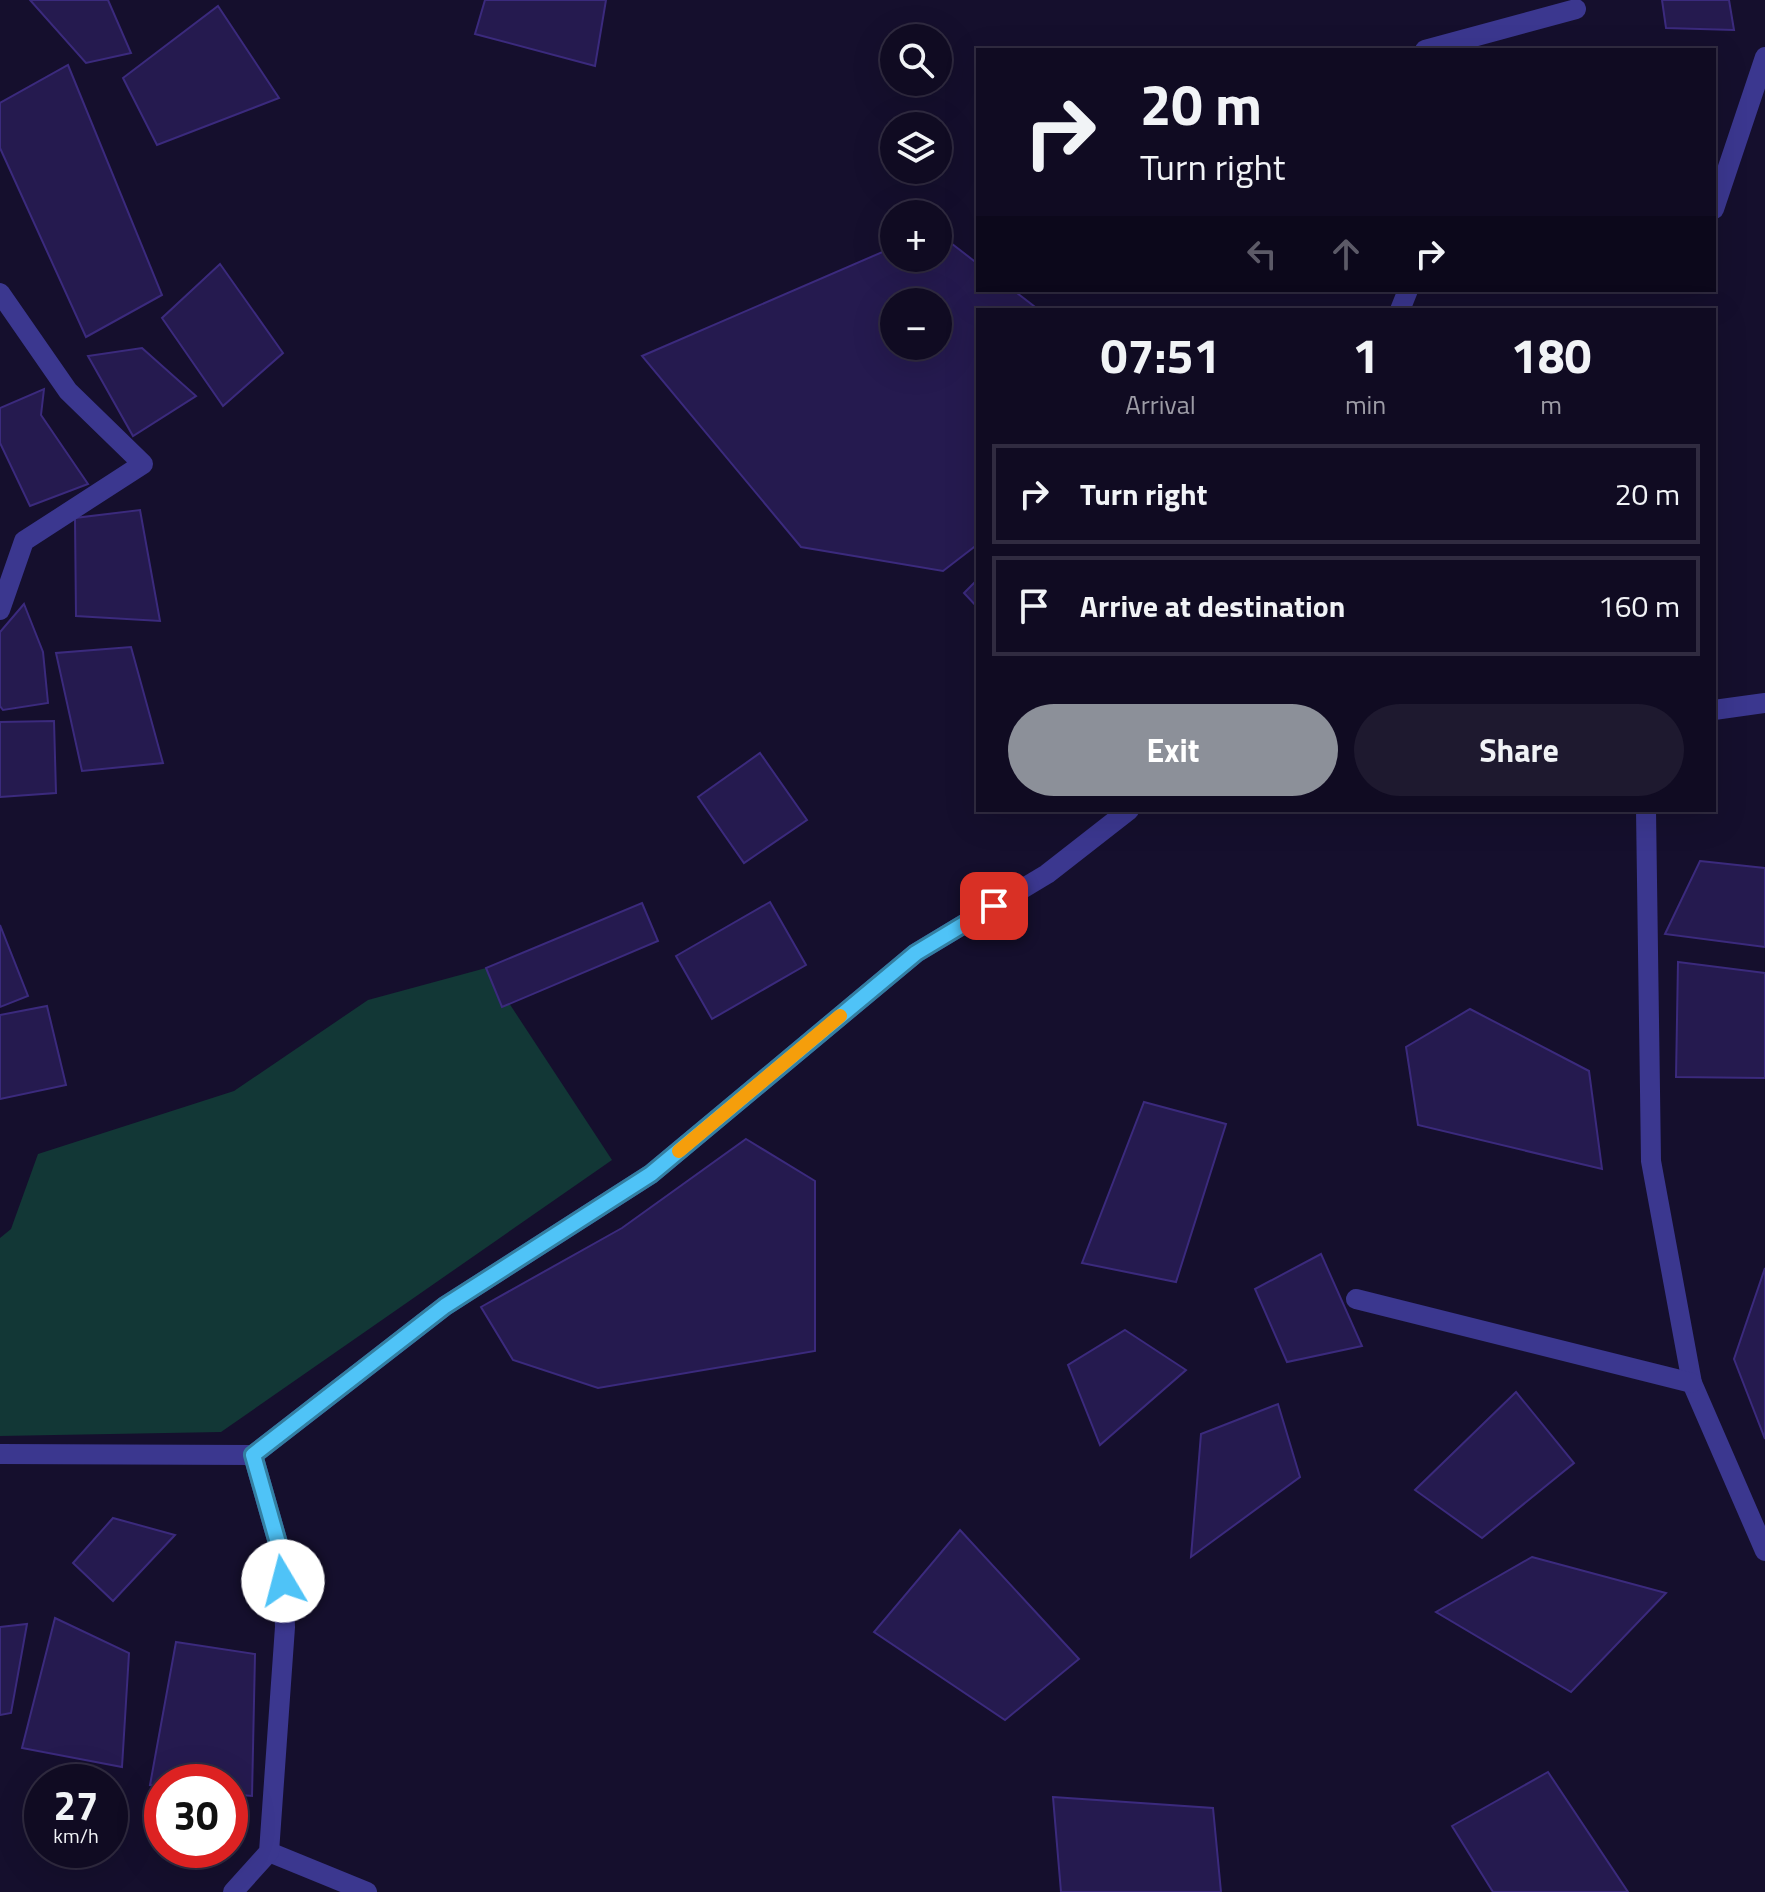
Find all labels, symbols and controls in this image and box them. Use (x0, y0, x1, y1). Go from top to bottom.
map controls (880, 24, 952, 360)
button: search (880, 24, 952, 96)
text: 20 m (1140, 62, 1262, 147)
icon: right (1008, 80, 1112, 184)
button: layers (880, 112, 952, 184)
text: Turn right (1140, 139, 1285, 194)
button: + (880, 200, 952, 272)
icon: left (1240, 232, 1284, 276)
icon: ahead (1324, 232, 1368, 276)
icon: right (1408, 232, 1452, 276)
button: − (880, 288, 952, 360)
text: 07:51 (1101, 319, 1220, 392)
text: 1 (1352, 319, 1379, 392)
text: 180 (1511, 319, 1591, 392)
text: Arrival (1125, 385, 1196, 424)
text: min (1345, 385, 1386, 424)
text: m (1540, 385, 1562, 424)
text: Turn right (1080, 471, 1208, 517)
text: 20 m (1615, 471, 1680, 517)
icon: right (1012, 472, 1056, 516)
text: Arrive at destination (1080, 583, 1345, 629)
text: 160 m (1598, 583, 1680, 629)
icon: arrive (1012, 584, 1056, 628)
button: Exit (1008, 704, 1338, 796)
button: Share (1354, 704, 1684, 796)
pin (960, 872, 1028, 940)
icon: arrive (972, 884, 1016, 928)
position arrow (241, 1539, 325, 1623)
speed limit sign: 30 (144, 1764, 248, 1868)
text: 27 (54, 1775, 98, 1836)
text: km/h (53, 1820, 99, 1851)

